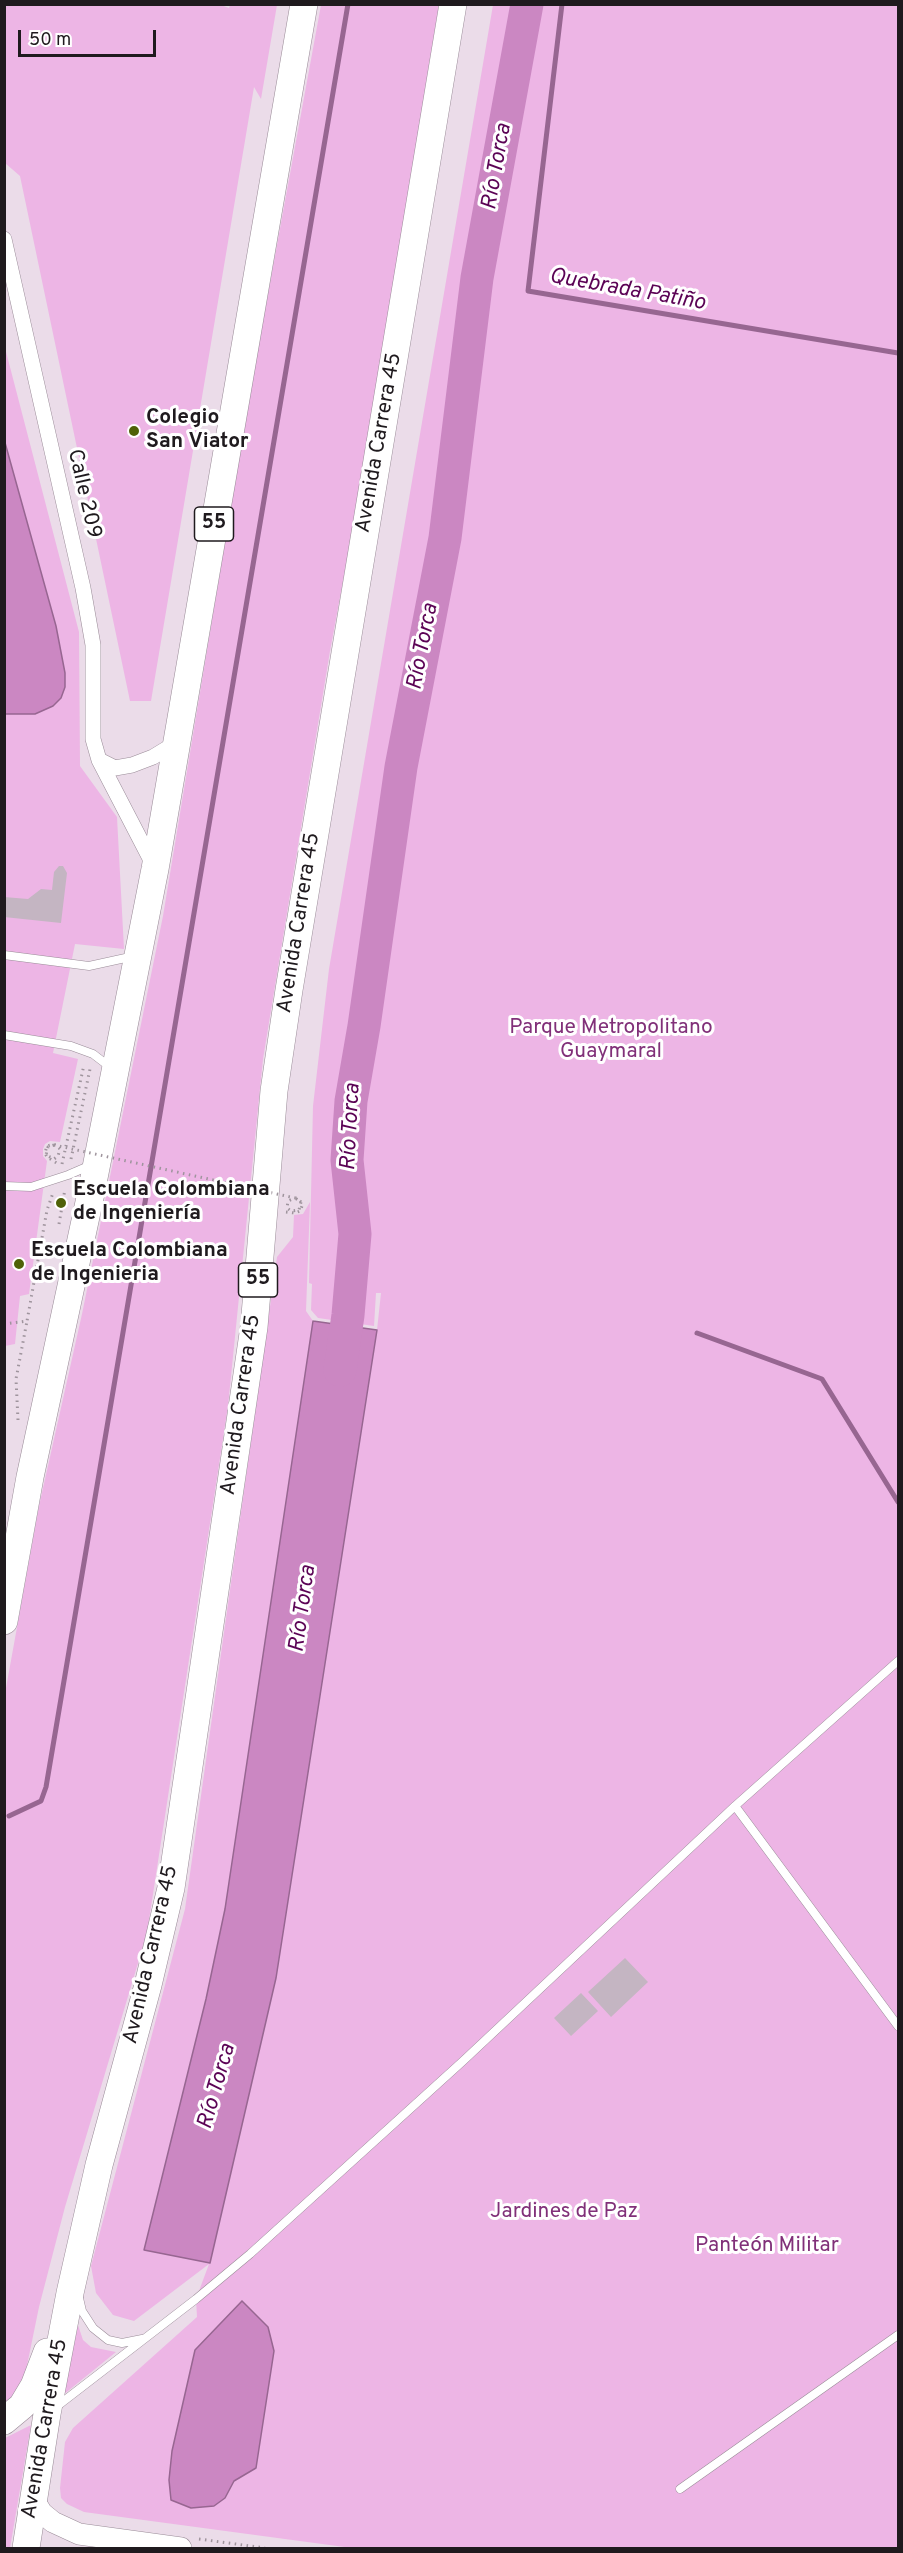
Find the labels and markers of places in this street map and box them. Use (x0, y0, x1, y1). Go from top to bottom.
place label: Colegio San Viator (146, 406, 249, 456)
marker: Colegio San Viator (127, 424, 141, 438)
place label: Escuela Colombiana de Ingeniería (73, 1178, 270, 1228)
marker: Escuela Colombiana de Ingeniería (54, 1196, 68, 1210)
place label: Escuela Colombiana de Ingenieria (31, 1239, 228, 1289)
marker: Escuela Colombiana de Ingenieria (12, 1257, 26, 1271)

